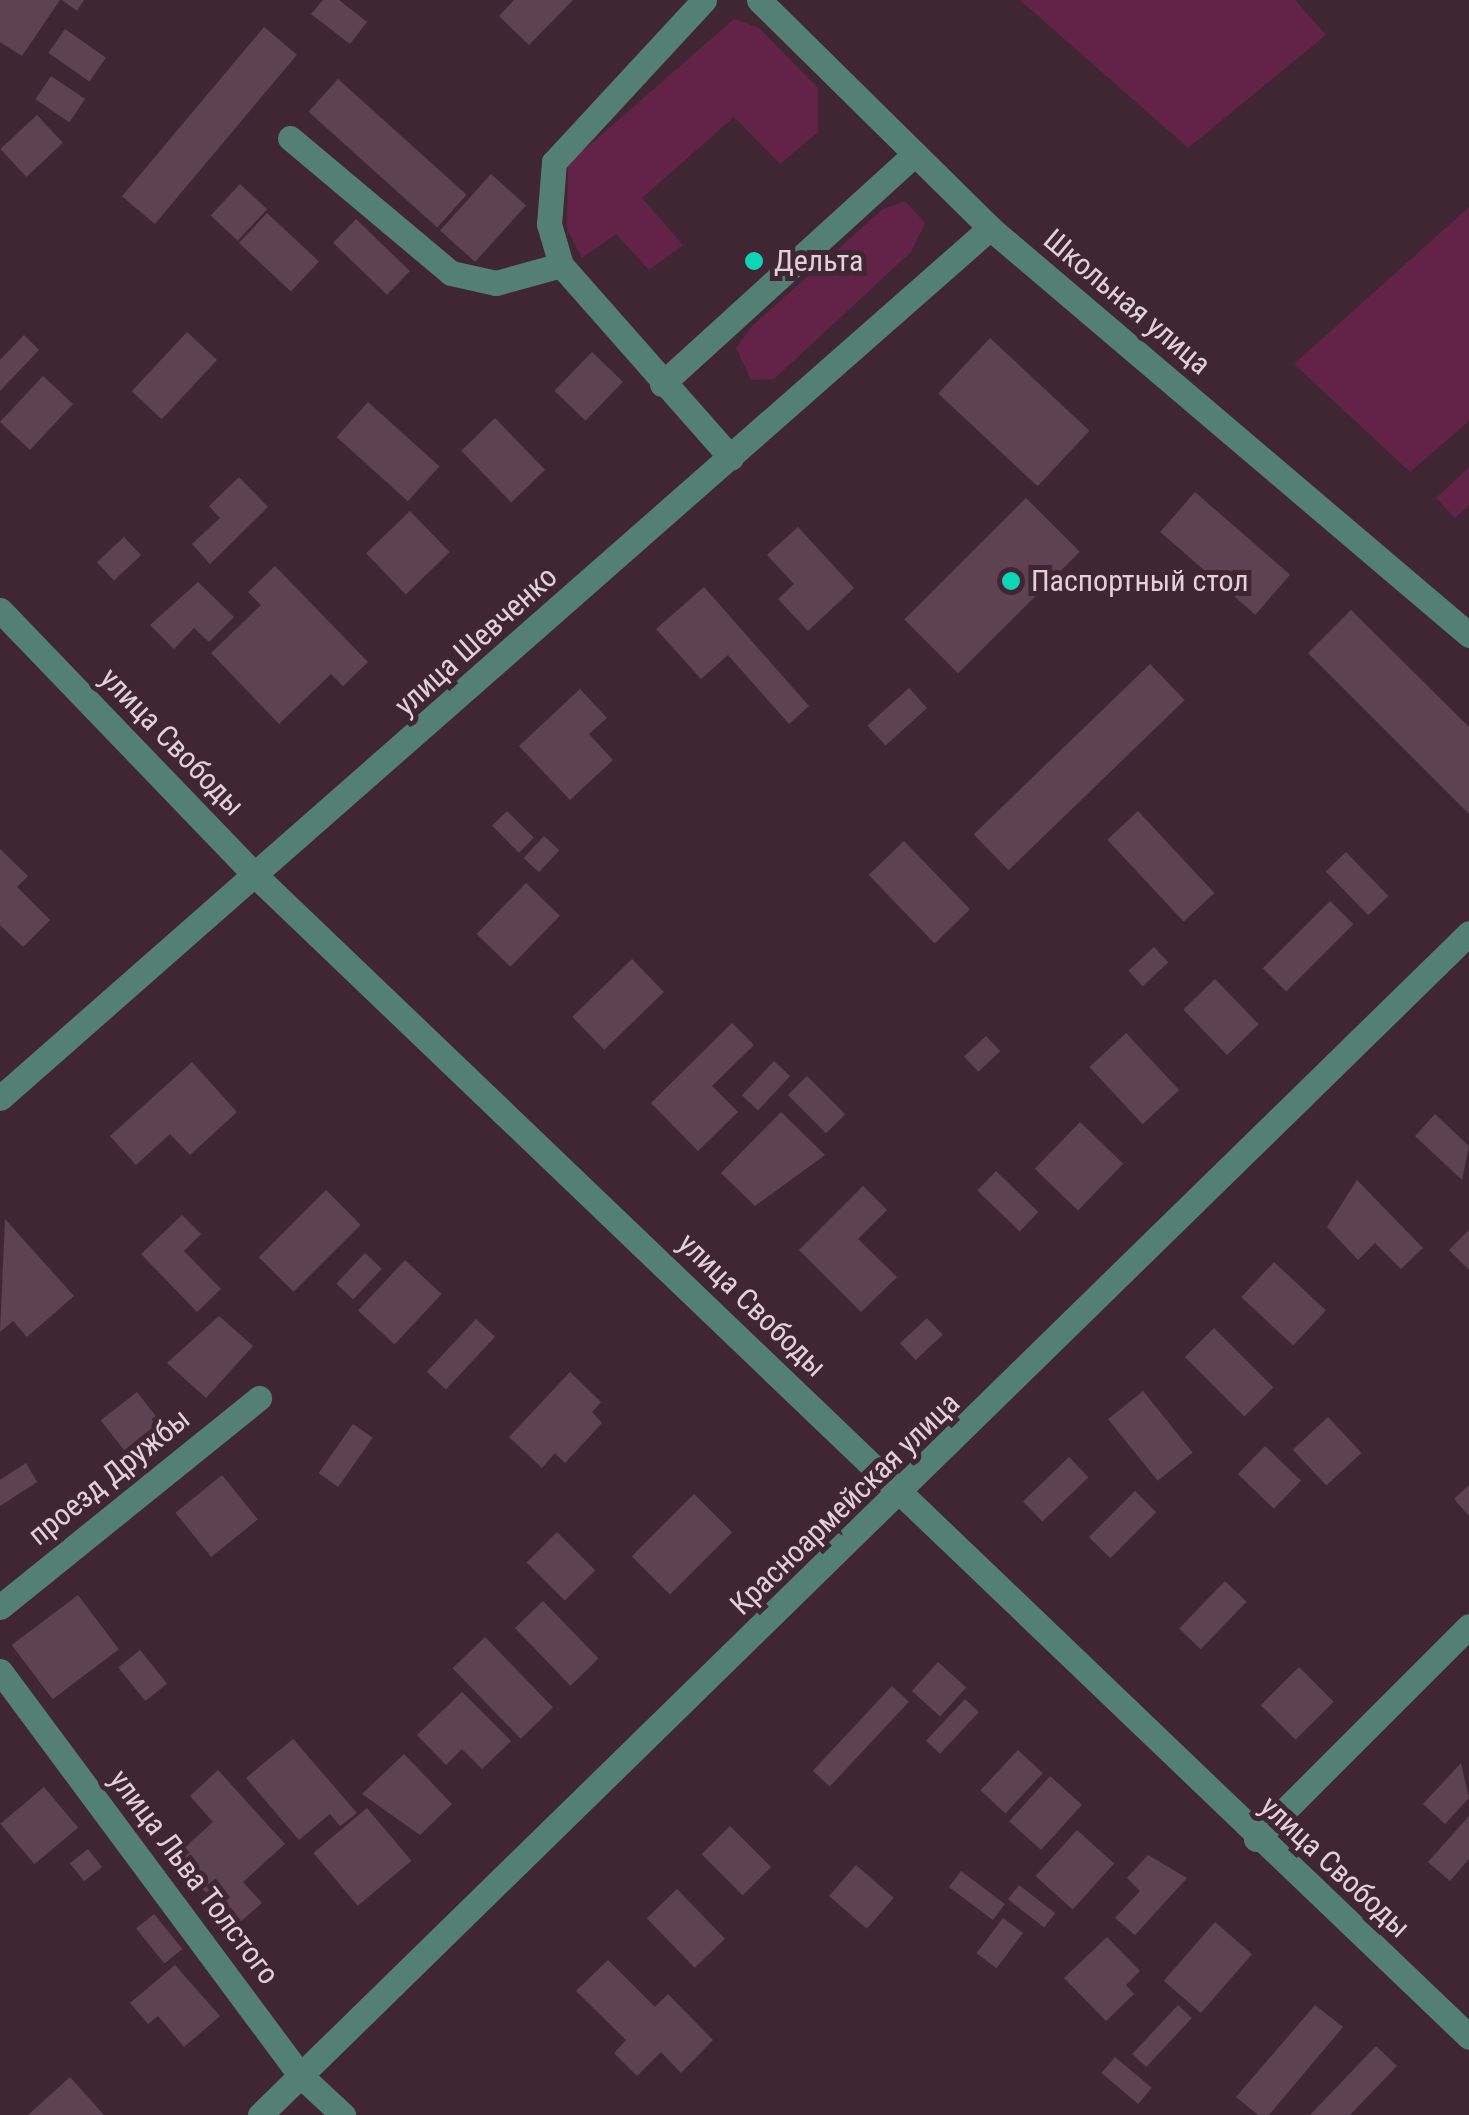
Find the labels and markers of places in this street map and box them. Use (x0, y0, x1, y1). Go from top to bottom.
place label: Дельта (774, 243, 863, 279)
marker: Дельта (743, 250, 765, 272)
place label: Паспортный стол (1031, 563, 1249, 599)
marker: Паспортный стол (1000, 570, 1022, 592)

